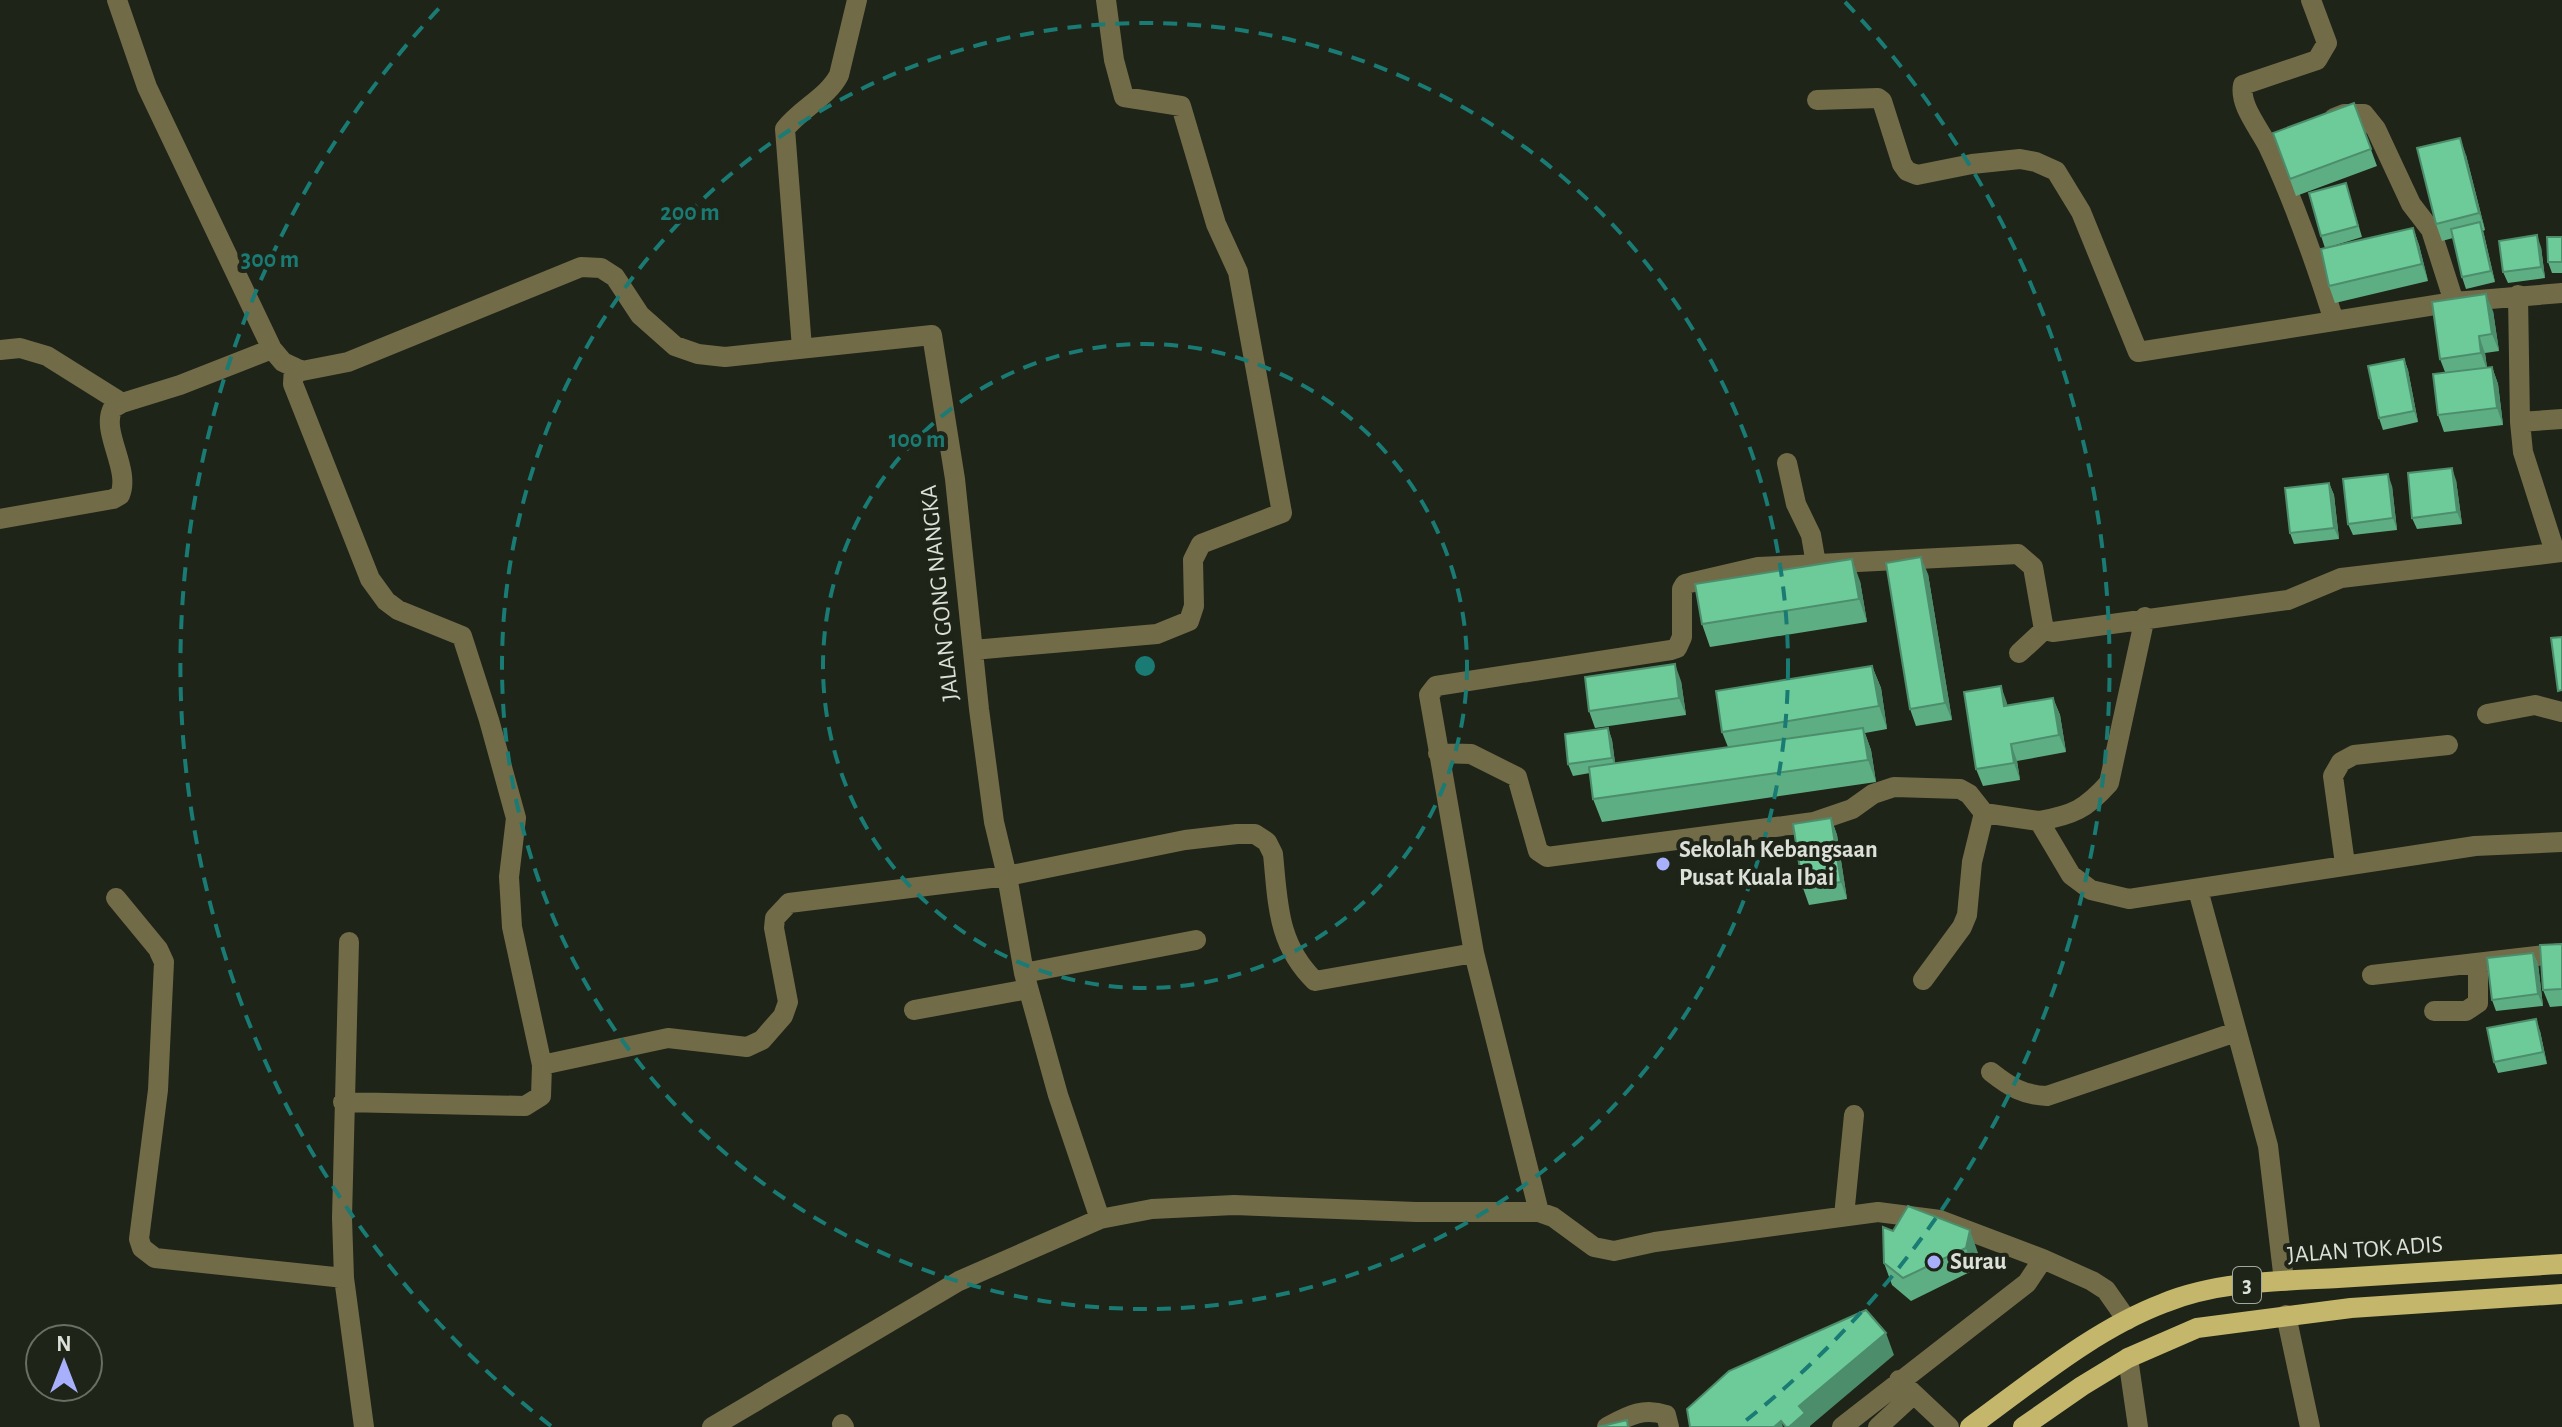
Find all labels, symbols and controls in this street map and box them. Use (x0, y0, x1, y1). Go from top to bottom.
text: 200 m (660, 201, 720, 225)
text: 300 m (241, 248, 299, 272)
text: 100 m (889, 428, 945, 452)
street label: JALAN GONG NANGKA (917, 484, 963, 702)
centre of rings (1131, 652, 1159, 680)
place label: Sekolah Kebangsaan Pusat Kuala Ibai (1679, 838, 1878, 890)
marker: Sekolah Kebangsaan Pusat Kuala Ibai (1654, 855, 1672, 873)
street label: JALAN TOK ADIS (2286, 1233, 2444, 1267)
place label: Surau (1950, 1250, 2007, 1274)
marker: Surau (1925, 1253, 1943, 1271)
road number: 3 (2233, 1267, 2261, 1303)
north arrow (24, 1323, 104, 1403)
text: N (56, 1333, 72, 1355)

